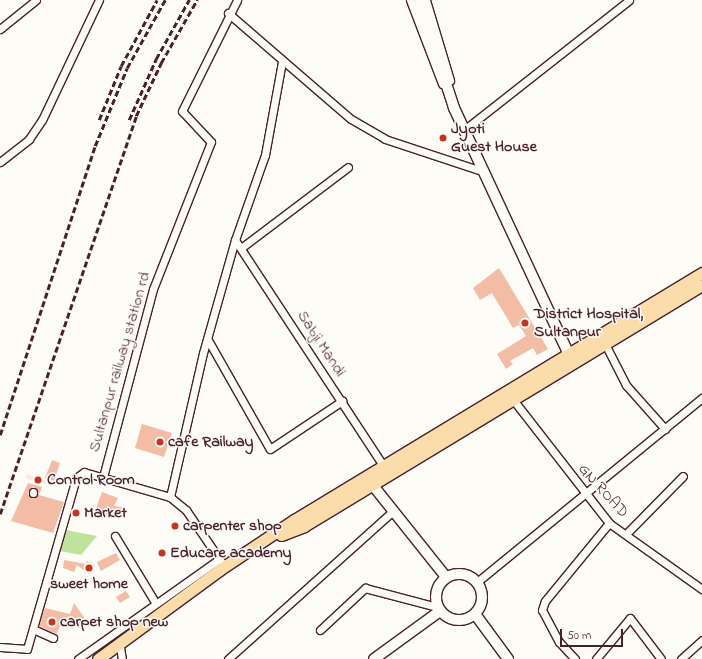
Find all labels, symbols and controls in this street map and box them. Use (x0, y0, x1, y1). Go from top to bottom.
place label: Jyoti Guest House (451, 119, 537, 157)
marker: Jyoti Guest House (438, 133, 448, 143)
street label: Sultanpur railway station rd (85, 270, 155, 454)
place label: District Hospital, Sultanpur (534, 304, 643, 342)
street label: Sabji Mandi (292, 307, 350, 381)
marker: District Hospital, Sultanpur (519, 317, 531, 329)
place label: cafe Railway (168, 432, 253, 452)
marker: cafe Railway (155, 437, 165, 447)
street label: GN ROAD (574, 460, 632, 522)
place label: Control Room (47, 470, 135, 490)
marker: Control Room (32, 474, 44, 486)
place label: Market (84, 503, 127, 523)
marker: Market (71, 508, 81, 518)
place label: carpenter shop (183, 516, 282, 536)
marker: carpenter shop (170, 521, 180, 531)
place label: Educare academy (170, 543, 292, 563)
marker: Educare academy (157, 548, 167, 558)
marker: sweet home (84, 563, 94, 573)
place label: sweet home (50, 574, 128, 594)
place label: carpet shop new (60, 612, 168, 632)
marker: carpet shop new (47, 617, 57, 627)
scale bar (562, 621, 625, 647)
text: 50 m (567, 627, 591, 645)

